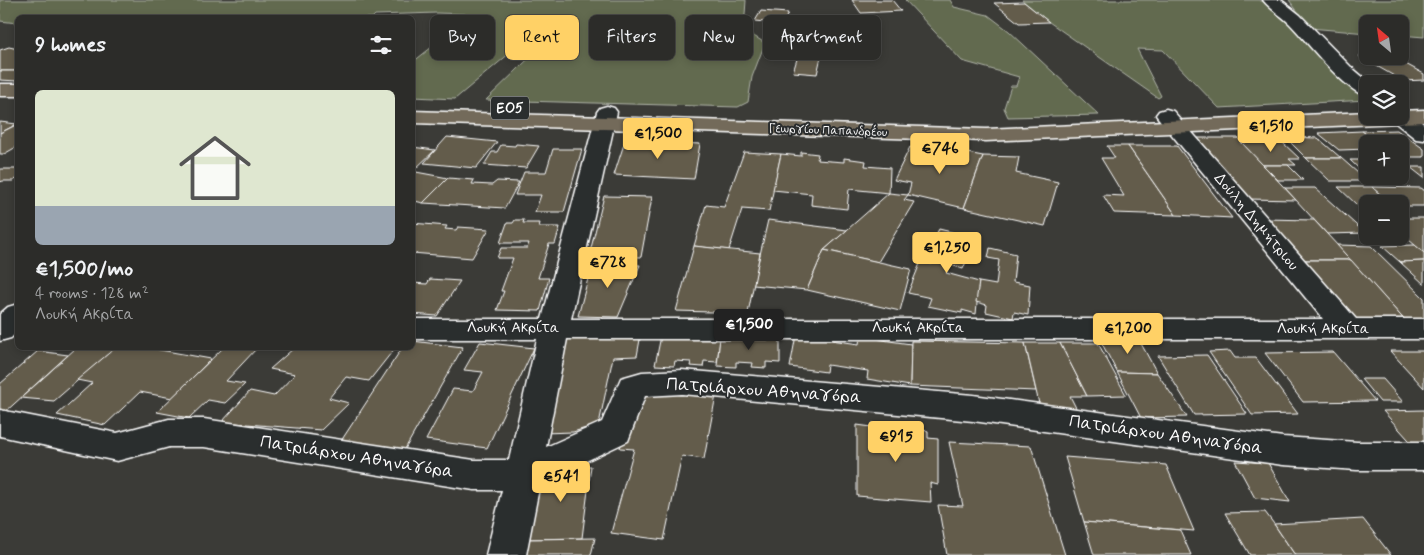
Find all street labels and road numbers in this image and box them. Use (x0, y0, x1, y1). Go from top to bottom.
road number: ΕΟ5 (491, 96, 529, 120)
street label: Γεωργίου Παπανδρέου (768, 120, 888, 141)
street label: Δούλη Δημήτριου (1209, 169, 1303, 275)
street label: Λουκή Ακρίτα (467, 318, 560, 338)
street label: Λουκή Ακρίτα (872, 318, 965, 338)
street label: Λουκή Ακρίτα (1277, 319, 1370, 339)
street label: Πατριάρχου Αθηναγόρα (666, 372, 862, 410)
street label: Πατριάρχου Αθηναγόρα (1067, 410, 1265, 460)
street label: Πατριάρχου Αθηναγόρα (259, 430, 455, 484)

